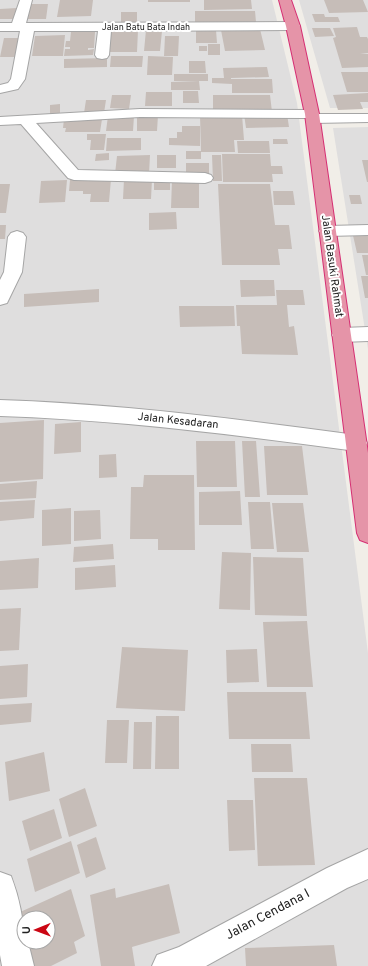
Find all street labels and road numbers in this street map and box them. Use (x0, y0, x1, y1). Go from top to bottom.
street label: Jalan Batu Bata Indah (102, 22, 190, 33)
street label: Jalan Basuki Rahmat (318, 214, 346, 318)
street label: Jalan Kesadaran (137, 410, 219, 432)
street label: Jalan Cendana I (223, 886, 313, 944)

